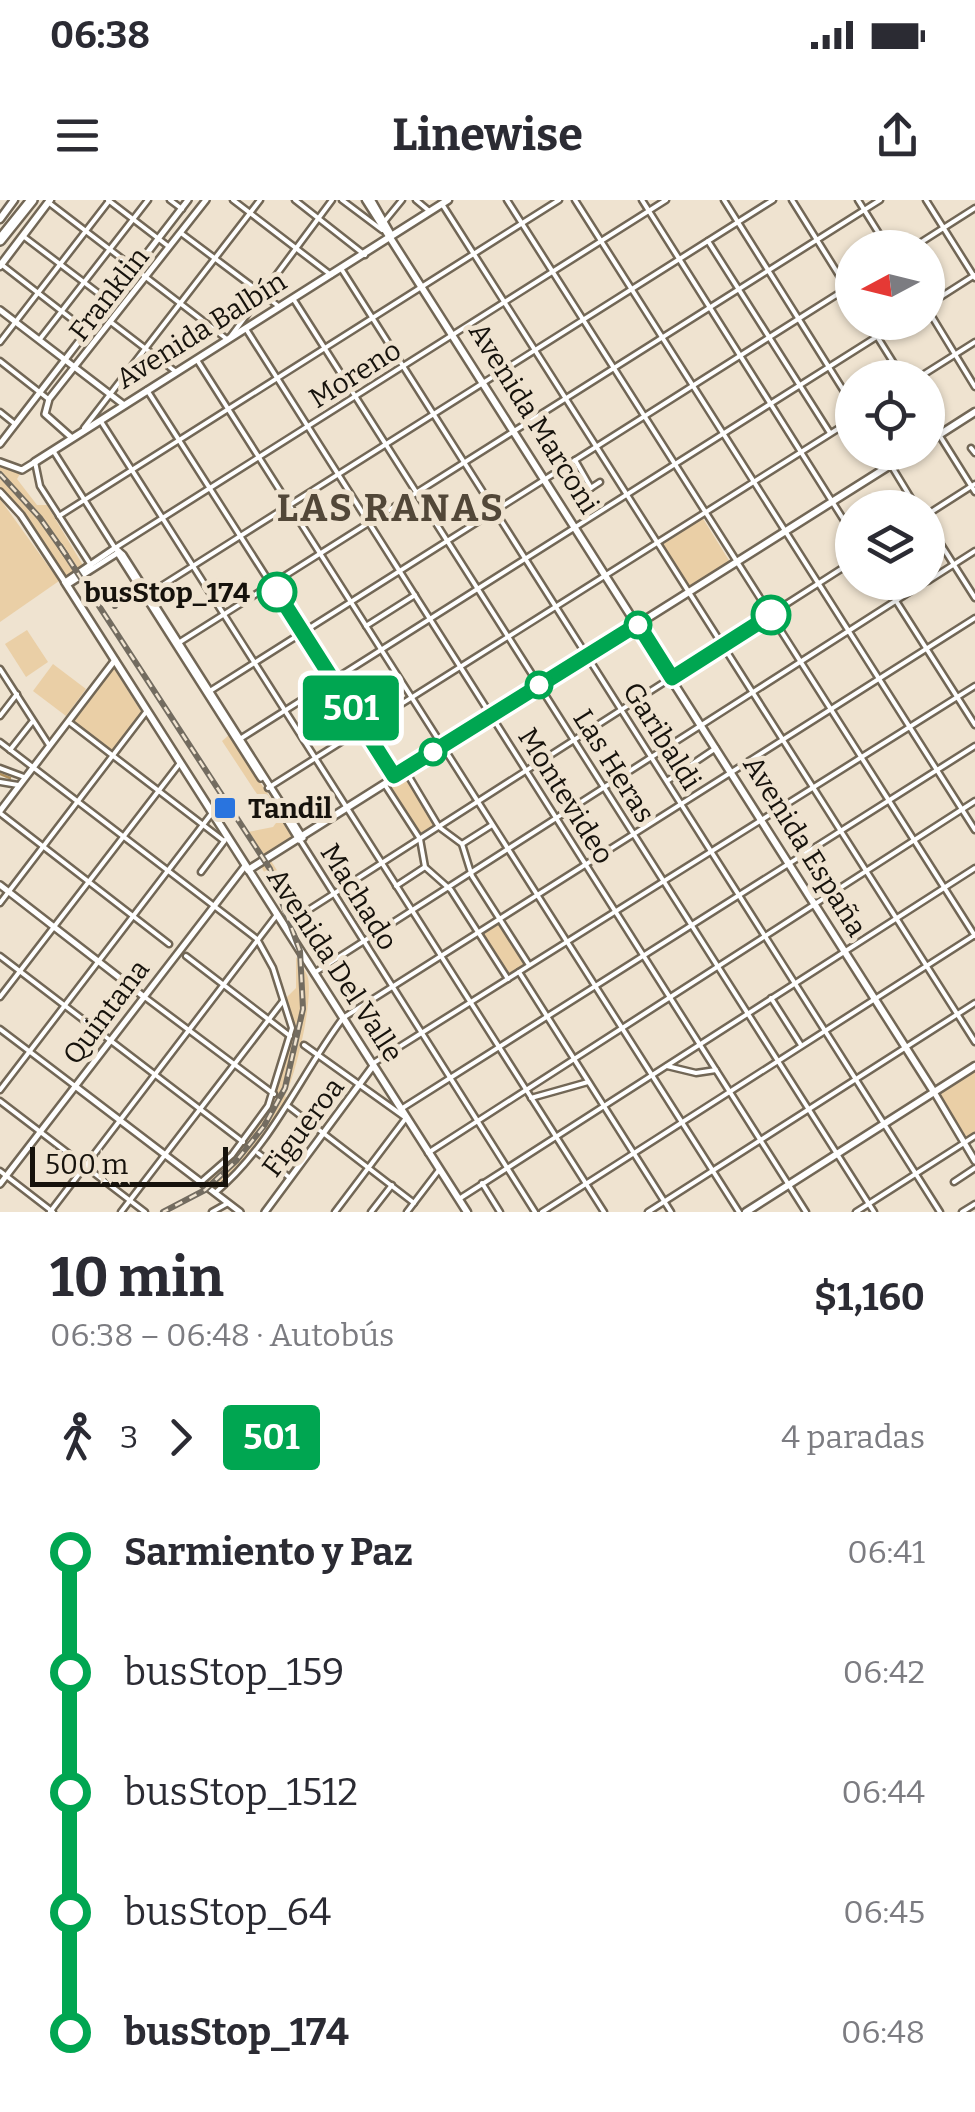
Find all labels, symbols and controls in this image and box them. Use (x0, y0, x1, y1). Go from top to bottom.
text: 06:38 (50, 12, 150, 58)
icon: menu (50, 108, 105, 163)
text: Linewise (392, 108, 583, 162)
icon: share (870, 108, 925, 163)
north arrow (835, 230, 945, 340)
map controls (835, 230, 945, 600)
street label: Franklin (62, 241, 156, 347)
street label: Avenida Balbín (110, 264, 292, 395)
street label: Avenida Marconi (462, 316, 606, 520)
street label: Moreno (303, 333, 407, 415)
button: locate (835, 360, 945, 470)
district label: LAS RANAS (277, 485, 505, 531)
button: layers (835, 490, 945, 600)
marker: busStop_174 (258, 573, 296, 611)
place label: busStop_174 (84, 576, 250, 609)
unlabelled marker (752, 596, 790, 634)
unlabelled marker (625, 612, 651, 638)
unlabelled marker (526, 672, 552, 698)
line badge: 501 (294, 676, 408, 740)
street label: Garibaldi (616, 676, 708, 796)
text: 501 (323, 687, 379, 729)
street label: Las Heras (566, 704, 662, 828)
street label: Montevideo (511, 722, 621, 870)
unlabelled marker (420, 739, 446, 765)
street label: Avenida España (736, 750, 874, 942)
place label: Tandil (248, 792, 333, 825)
marker: Tandil (212, 795, 238, 821)
street label: Machado (313, 838, 405, 956)
street label: Avenida Del Valle (260, 862, 410, 1068)
street label: Quintana (56, 953, 156, 1071)
street label: Figueroa (255, 1071, 351, 1183)
scale bar (30, 1142, 228, 1186)
text: 500 m (45, 1148, 128, 1181)
text: 10 min (50, 1245, 224, 1311)
text: $1,160 (814, 1274, 925, 1320)
text: 06:38 – 06:48 · Autobús (50, 1316, 394, 1354)
icon: walk (50, 1410, 105, 1465)
icon: forward (153, 1410, 208, 1465)
text: 501 (243, 1416, 300, 1458)
text: 3 (120, 1418, 138, 1456)
text: 4 paradas (781, 1418, 925, 1456)
text: Sarmiento y Paz (124, 1529, 413, 1575)
text: 06:41 (847, 1533, 925, 1571)
text: busStop_159 (124, 1649, 344, 1695)
text: 06:42 (843, 1653, 925, 1691)
text: busStop_1512 (124, 1769, 358, 1815)
text: 06:44 (841, 1773, 925, 1811)
text: busStop_64 (124, 1889, 331, 1935)
text: 06:45 (843, 1893, 925, 1931)
text: busStop_174 (124, 2009, 349, 2055)
text: 06:48 (841, 2013, 925, 2051)

